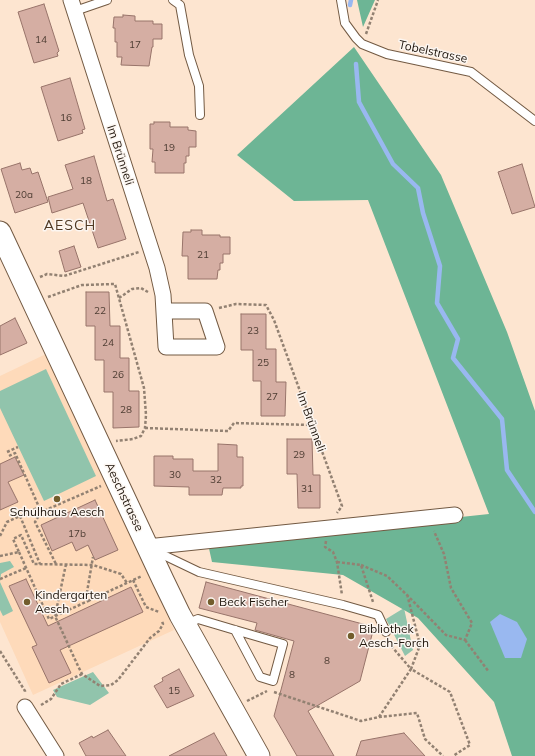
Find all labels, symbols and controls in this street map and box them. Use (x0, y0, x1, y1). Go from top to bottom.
house number: 14 (35, 34, 47, 46)
street label: Tobelstrasse (397, 38, 469, 66)
house number: 17 (129, 39, 141, 51)
house number: 16 (60, 112, 72, 124)
street label: Im Brünneli (103, 123, 137, 187)
house number: 19 (163, 142, 175, 154)
house number: 18 (80, 175, 92, 187)
house number: 20a (15, 189, 33, 201)
district label: AESCH (44, 218, 96, 234)
house number: 21 (197, 249, 209, 261)
house number: 22 (94, 305, 106, 317)
house number: 23 (247, 325, 259, 337)
house number: 24 (102, 337, 114, 349)
house number: 25 (257, 357, 269, 369)
house number: 26 (112, 369, 124, 381)
street label: Im Brünneli (294, 390, 328, 454)
house number: 27 (266, 391, 278, 403)
house number: 28 (120, 404, 132, 416)
house number: 29 (293, 449, 305, 461)
street label: Aeschstrasse (102, 460, 146, 534)
house number: 30 (169, 469, 181, 481)
house number: 32 (210, 474, 222, 486)
house number: 31 (301, 483, 313, 495)
marker: Schulhaus Aesch (52, 494, 62, 504)
place label: Schulhaus Aesch (10, 505, 104, 519)
house number: 17b (68, 528, 86, 540)
place label: Kindergarten Aesch (35, 588, 107, 616)
place label: Beck Fischer (219, 595, 288, 609)
marker: Kindergarten Aesch (22, 597, 32, 607)
marker: Beck Fischer (206, 597, 216, 607)
place label: Bibliothek Aesch-Forch (359, 622, 429, 650)
marker: Bibliothek Aesch-Forch (346, 631, 356, 641)
house number: 8 (324, 655, 330, 667)
house number: 8 (289, 669, 295, 681)
house number: 15 (168, 685, 180, 697)

